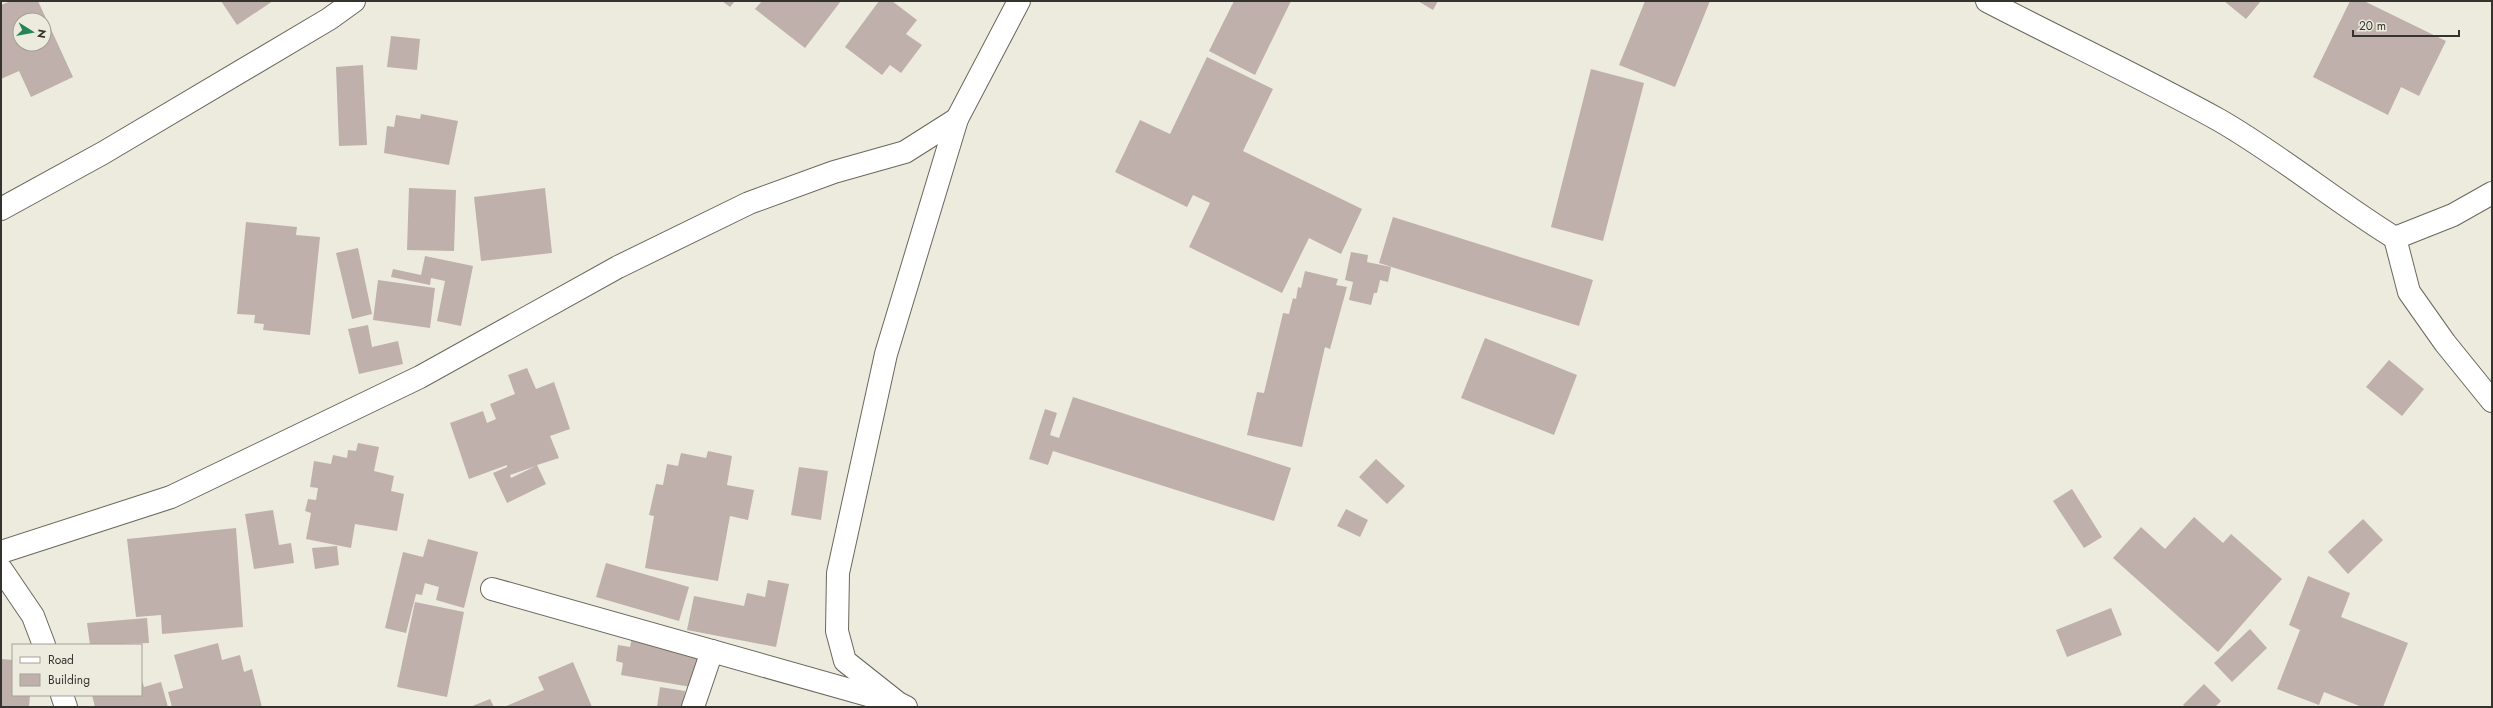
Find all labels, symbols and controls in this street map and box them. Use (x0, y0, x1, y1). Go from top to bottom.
north arrow (12, 12, 52, 52)
scale bar (2353, 12, 2459, 38)
text: 20 m (2359, 17, 2386, 35)
text: N (33, 28, 51, 40)
legend (12, 644, 142, 696)
text: Road (48, 651, 74, 669)
text: Building (48, 671, 90, 689)

